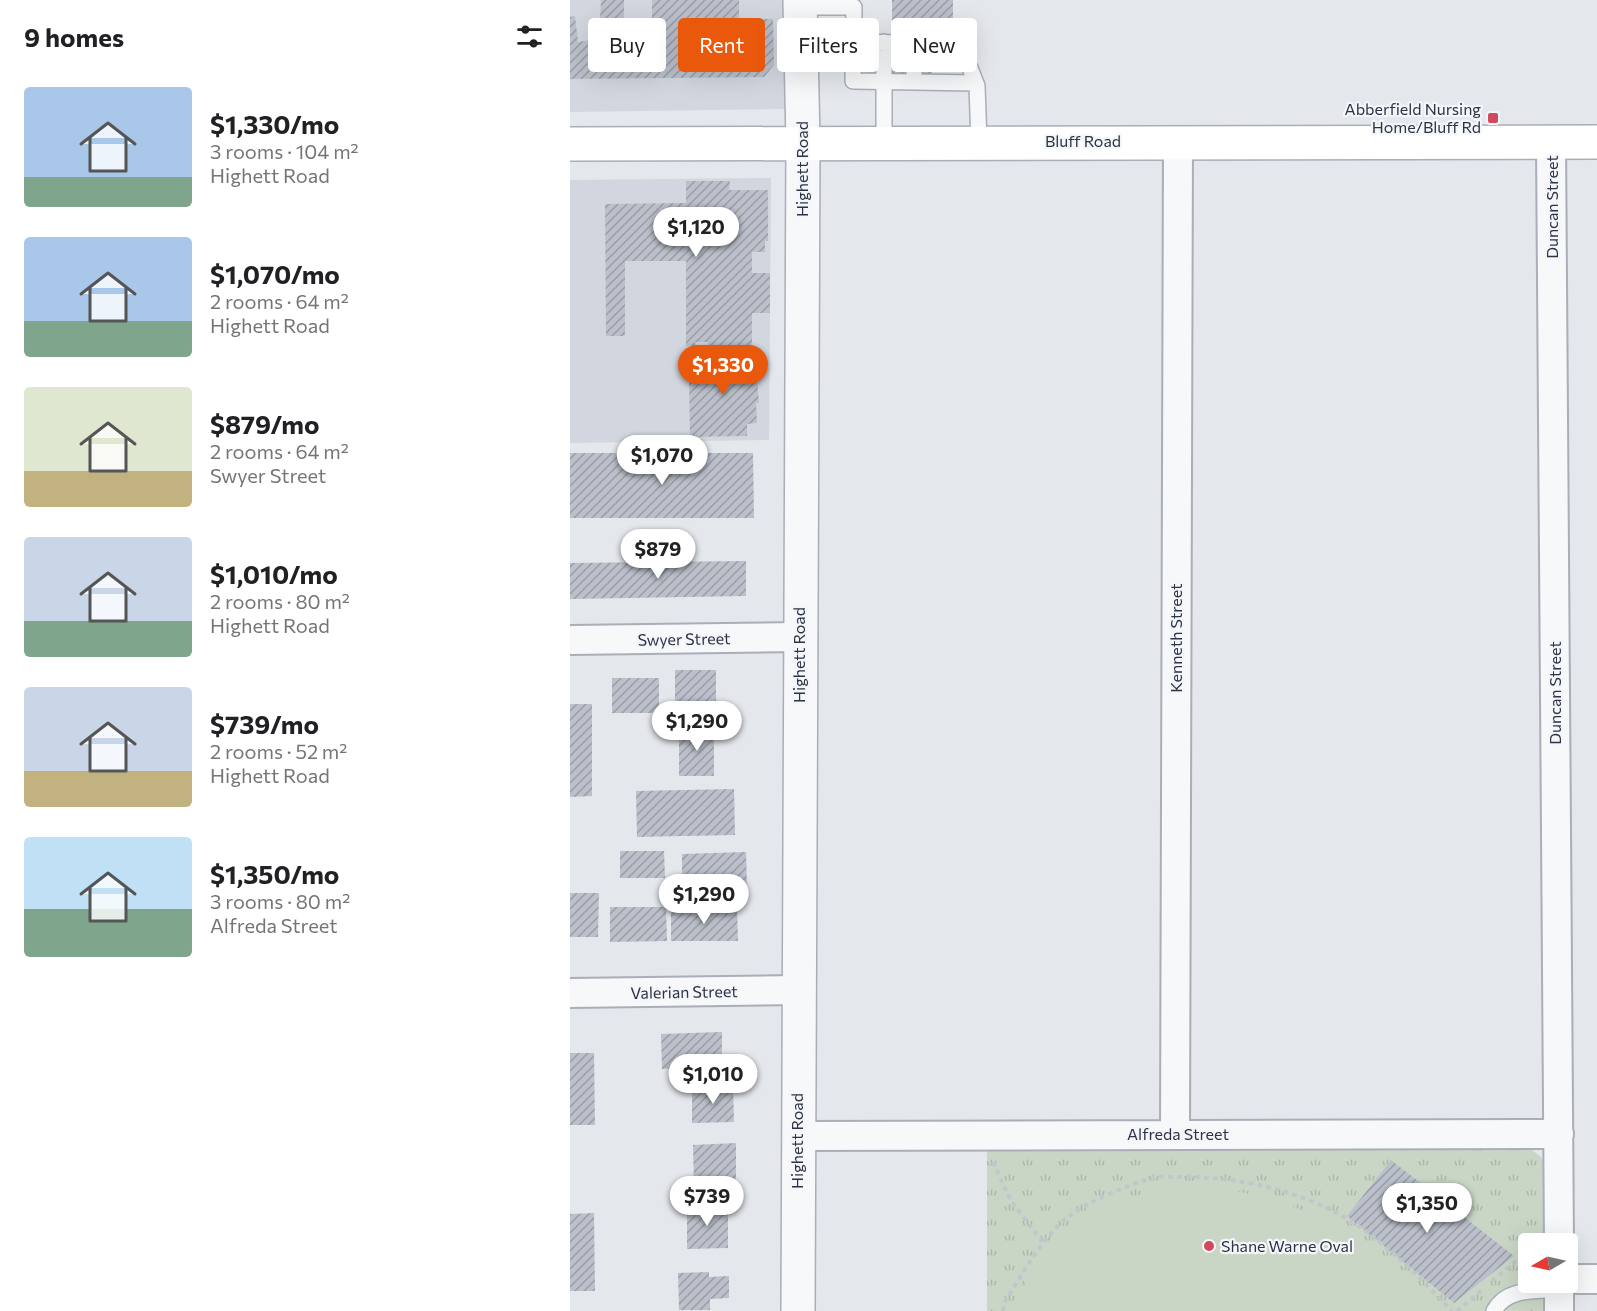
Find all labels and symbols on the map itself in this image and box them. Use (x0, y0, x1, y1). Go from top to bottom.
place label: Abberfield Nursing Home/Bluff Rd (1345, 99, 1481, 136)
marker: Abberfield Nursing Home/Bluff Rd (1486, 111, 1500, 125)
street label: Highett Road (792, 121, 811, 217)
street label: Bluff Road (1045, 131, 1121, 150)
street label: Duncan Street (1542, 155, 1561, 259)
pin: $1,120 (647, 207, 745, 258)
pin: $1,330 (674, 345, 772, 396)
pin: $1,070 (613, 435, 711, 486)
pin: $879 (622, 529, 694, 580)
street label: Kenneth Street (1166, 583, 1185, 693)
street label: Highett Road (789, 607, 808, 703)
street label: Swyer Street (637, 628, 731, 649)
street label: Duncan Street (1545, 641, 1564, 745)
pin: $1,290 (648, 701, 746, 752)
pin: $1,290 (655, 874, 753, 925)
street label: Valerian Street (630, 981, 738, 1002)
pin: $1,010 (664, 1054, 762, 1105)
street label: Highett Road (787, 1093, 806, 1189)
street label: Alfreda Street (1127, 1124, 1229, 1143)
pin: $739 (671, 1176, 743, 1227)
pin: $1,350 (1378, 1183, 1476, 1234)
north arrow (1518, 1233, 1578, 1293)
place label: Shane Warne Oval (1221, 1236, 1353, 1255)
marker: Shane Warne Oval (1202, 1239, 1216, 1253)

